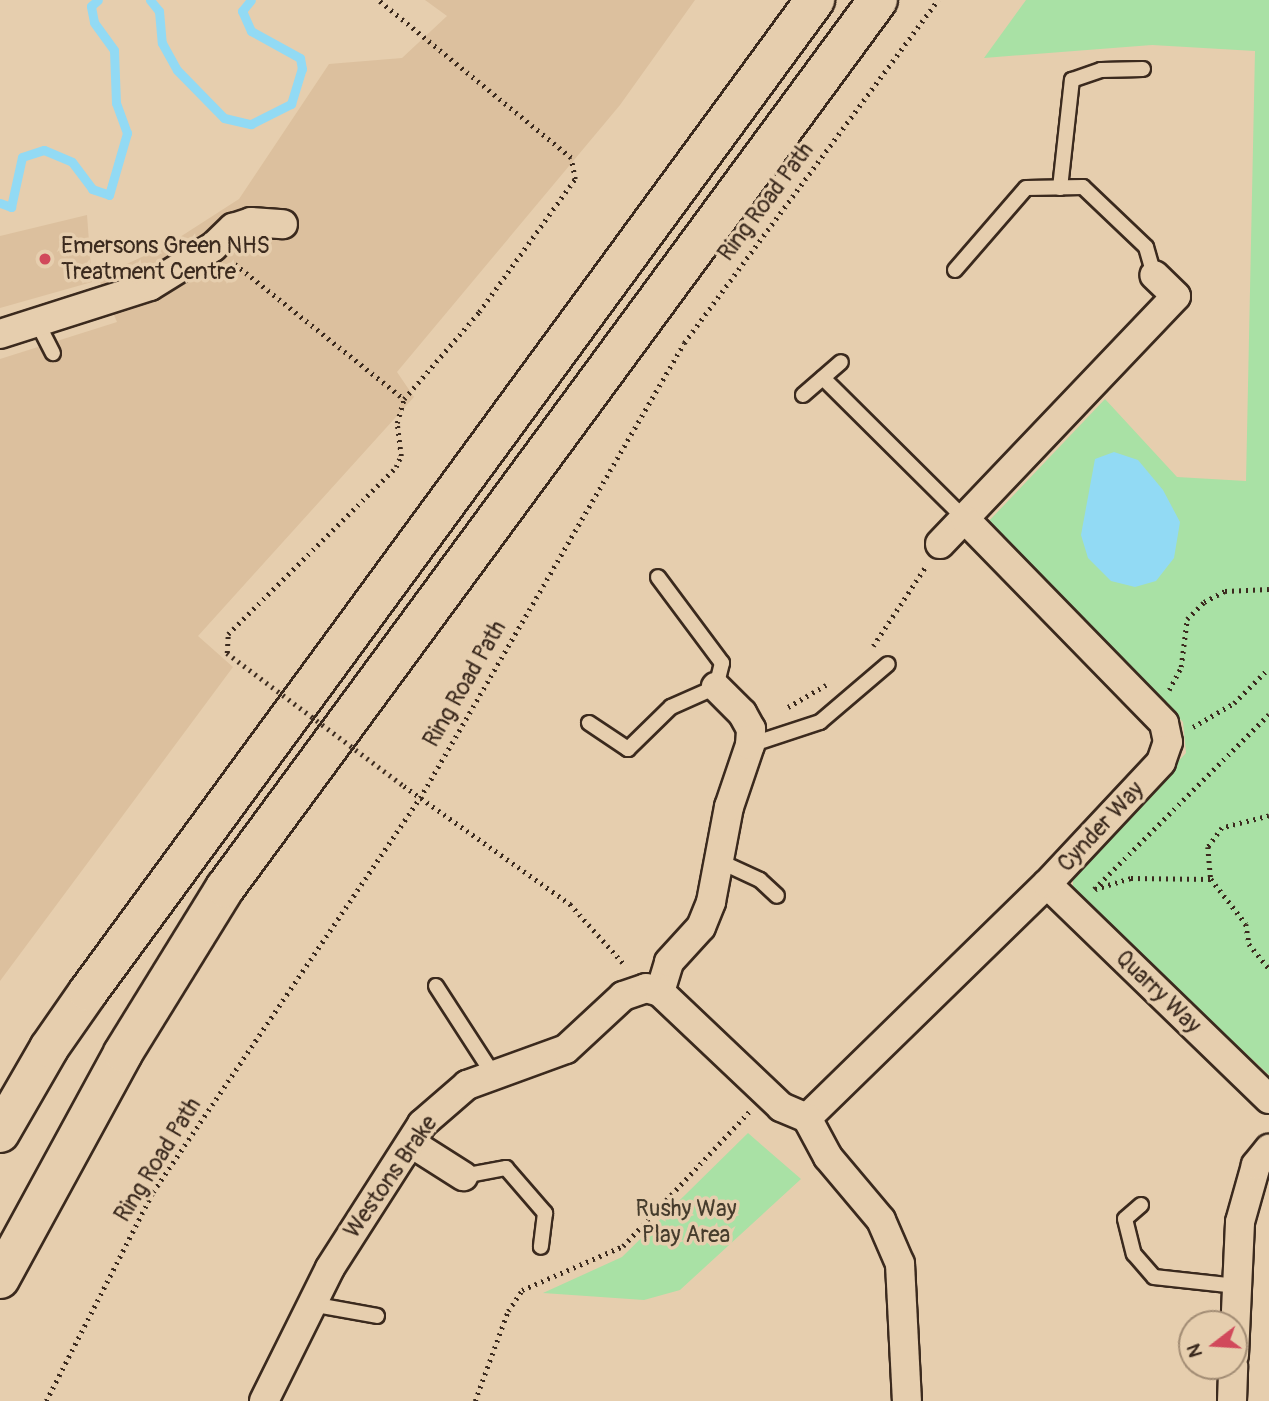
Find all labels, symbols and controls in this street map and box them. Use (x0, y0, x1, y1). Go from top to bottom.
street label: Ring Road Path (712, 137, 820, 267)
place label: Emersons Green NHS Treatment Centre (61, 232, 270, 286)
marker: Emersons Green NHS Treatment Centre (35, 249, 55, 269)
street label: Ring Road Path (418, 616, 512, 752)
street label: Cynder Way (1052, 776, 1150, 878)
street label: Quarry Way (1110, 945, 1206, 1039)
street label: Ring Road Path (109, 1093, 207, 1227)
street label: Westons Brake (339, 1110, 443, 1244)
park label: Rushy Way Play Area (636, 1195, 736, 1249)
north arrow (1178, 1310, 1248, 1380)
text: N (1181, 1341, 1208, 1360)

